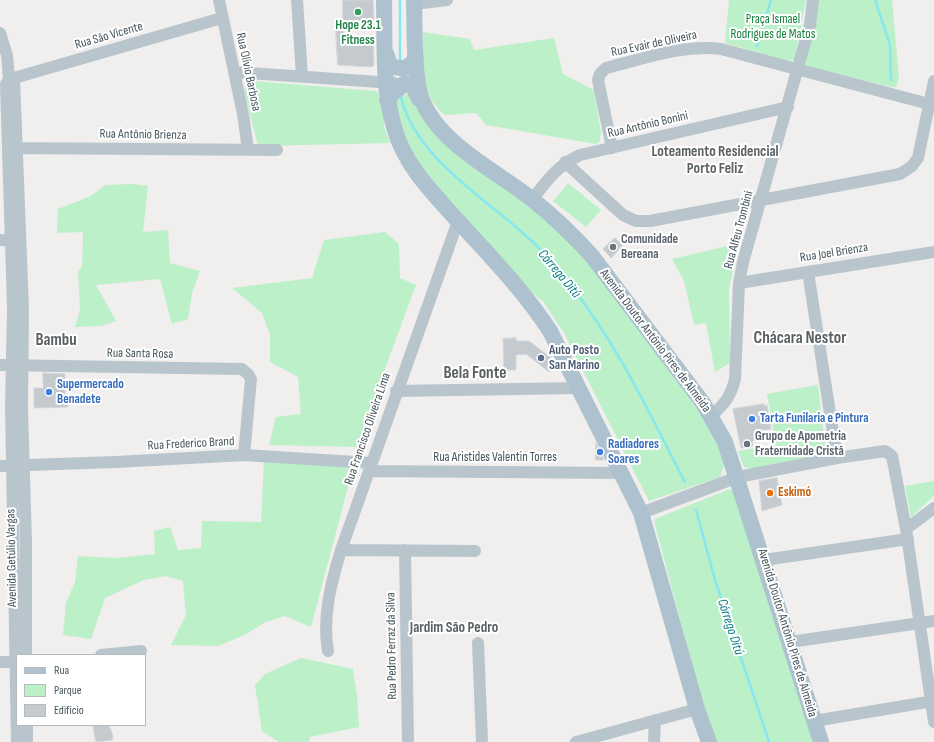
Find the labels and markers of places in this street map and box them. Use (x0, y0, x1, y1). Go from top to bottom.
marker: Hope 23.1 Fitness (353, 7, 363, 17)
place label: Hope 23.1 Fitness (335, 18, 381, 49)
place label: Comunidade Bereana (621, 232, 678, 263)
marker: Comunidade Bereana (608, 242, 618, 252)
place label: Auto Posto San Marino (549, 343, 600, 374)
marker: Auto Posto San Marino (536, 353, 546, 363)
place label: Supermercado Benadete (57, 377, 124, 408)
marker: Supermercado Benadete (44, 387, 54, 397)
place label: Tarta Funilaria e Pintura (760, 411, 868, 427)
marker: Tarta Funilaria e Pintura (747, 414, 757, 424)
place label: Grupo de Apometria Fraternidade Cristã (755, 429, 846, 460)
place label: Radiadores Soares (608, 437, 659, 468)
marker: Grupo de Apometria Fraternidade Cristã (742, 439, 752, 449)
marker: Radiadores Soares (595, 447, 605, 457)
place label: Eskimó (778, 485, 811, 501)
marker: Eskimó (765, 488, 775, 498)

